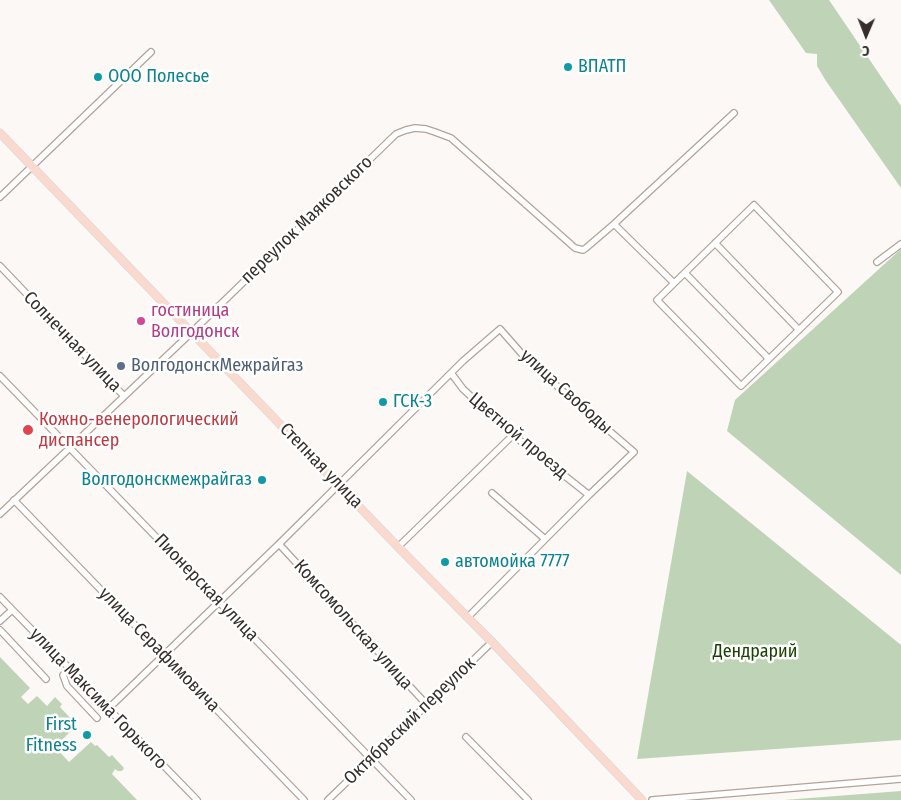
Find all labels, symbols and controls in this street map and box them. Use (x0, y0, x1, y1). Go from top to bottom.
north arrow (841, 10, 891, 60)
text: С (862, 42, 870, 59)
place label: ВПАТП (578, 56, 626, 78)
marker: ВПАТП (562, 61, 574, 73)
place label: ООО Полесье (108, 66, 209, 88)
marker: ООО Полесье (92, 71, 104, 83)
street label: переулок Маяковского (237, 152, 377, 288)
street label: Солнечная улица (19, 287, 125, 397)
place label: гостиница Волгодонск (151, 300, 239, 342)
marker: гостиница Волгодонск (135, 315, 147, 327)
street label: улица Свободы (516, 345, 616, 439)
place label: ВолгодонскМежрайгаз (131, 355, 303, 377)
marker: ВолгодонскМежрайгаз (115, 360, 127, 372)
street label: Цветной проезд (464, 388, 572, 484)
place label: ГСК-3 (393, 391, 432, 413)
marker: ГСК-3 (377, 396, 389, 408)
place label: Кожно-венерологический диспансер (39, 409, 239, 452)
street label: Степная улица (275, 419, 367, 513)
marker: Кожно-венерологический диспансер (21, 423, 35, 437)
place label: Волгодонскмежрайгаз (81, 469, 252, 491)
marker: Волгодонскмежрайгаз (256, 474, 268, 486)
street label: Пионерская улица (149, 530, 263, 646)
place label: автомойка 7777 (455, 551, 569, 573)
street label: Комсомольская улица (289, 556, 417, 694)
marker: автомойка 7777 (439, 556, 451, 568)
street label: улица Серафимовича (94, 583, 224, 717)
street label: улица Максима Горького (25, 624, 171, 774)
park label: Дендрарий (713, 641, 797, 663)
street label: Октябрьский переулок (340, 653, 480, 789)
place label: First Fitness (26, 714, 77, 756)
marker: First Fitness (81, 729, 93, 741)

